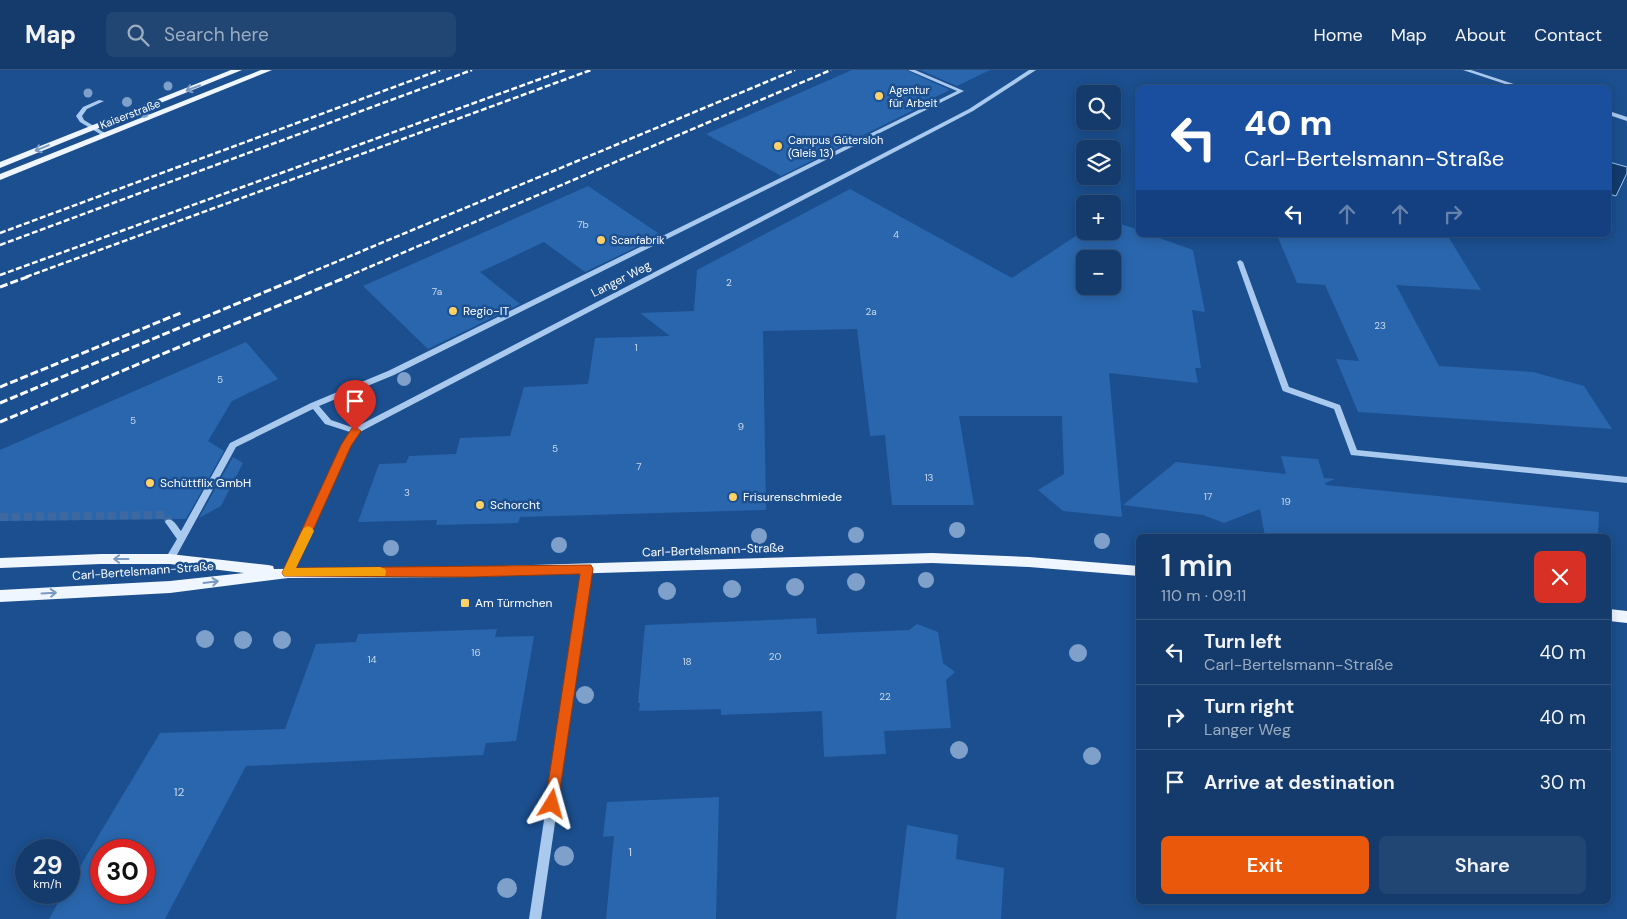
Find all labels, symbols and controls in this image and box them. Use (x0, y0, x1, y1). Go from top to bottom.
search box (106, 12, 456, 57)
text: Map (25, 19, 76, 50)
icon: search (124, 21, 152, 49)
text: Search here (164, 22, 269, 47)
text: Home (1313, 23, 1363, 47)
text: Map (1391, 23, 1427, 47)
text: About (1455, 23, 1506, 47)
text: Contact (1534, 23, 1602, 47)
place label: Agentur für Arbeit (889, 83, 938, 110)
one-way arrow (186, 84, 201, 94)
map controls (1076, 85, 1121, 295)
button: search (1076, 85, 1121, 130)
marker: Agentur für Arbeit (873, 90, 885, 102)
street label: Kaiserstraße (98, 96, 162, 132)
text: 40 m (1244, 100, 1333, 146)
icon: left (1161, 105, 1226, 170)
place label: Campus Gütersloh (Gleis 13) (788, 133, 883, 160)
marker: Campus Gütersloh (Gleis 13) (772, 140, 784, 152)
button: layers (1076, 140, 1121, 185)
one-way arrow (35, 144, 50, 153)
text: Carl-Bertelsmann-Straße (1244, 144, 1504, 173)
button: + (1076, 195, 1121, 240)
icon: left (1280, 200, 1308, 228)
icon: ahead (1333, 200, 1361, 228)
icon: ahead (1386, 200, 1414, 228)
icon: right (1439, 200, 1467, 228)
house number: 7b (577, 218, 589, 231)
house number: 4 (893, 228, 899, 241)
place label: Scanfabrik (611, 233, 665, 247)
marker: Scanfabrik (595, 234, 607, 246)
button: − (1076, 250, 1121, 295)
street label: Langer Weg (588, 257, 654, 301)
house number: 2 (726, 276, 732, 289)
house number: 7a (432, 285, 442, 298)
place label: Regio-IT (463, 303, 510, 319)
marker: Regio-IT (447, 305, 459, 317)
house number: 2a (865, 305, 877, 318)
house number: 23 (1374, 319, 1386, 332)
house number: 1 (634, 341, 638, 354)
house number: 5 (217, 373, 223, 386)
pin (334, 380, 376, 431)
icon: arrive (341, 387, 369, 415)
house number: 5 (130, 414, 136, 427)
house number: 9 (738, 420, 744, 433)
house number: 5 (552, 442, 558, 455)
house number: 7 (636, 460, 642, 473)
house number: 13 (924, 471, 934, 484)
place label: Schüttflix GmbH (160, 475, 251, 491)
marker: Schüttflix GmbH (144, 477, 156, 489)
house number: 3 (404, 486, 410, 499)
place label: Frisurenschmiede (743, 489, 842, 505)
house number: 17 (1204, 490, 1212, 503)
marker: Frisurenschmiede (727, 491, 739, 503)
house number: 19 (1281, 495, 1291, 508)
place label: Schorcht (490, 497, 541, 513)
marker: Schorcht (474, 499, 486, 511)
street label: Carl-Bertelsmann-Straße (642, 540, 784, 560)
text: 1 min (1161, 546, 1233, 585)
button: close (1534, 551, 1586, 603)
one-way arrow (113, 554, 130, 564)
street label: Carl-Bertelsmann-Straße (72, 558, 215, 584)
one-way arrow (202, 577, 218, 587)
text: 110 m · 09:11 (1161, 585, 1246, 606)
one-way arrow (40, 588, 56, 598)
place label: Am Türmchen (475, 595, 553, 611)
marker: Am Türmchen (459, 597, 471, 609)
text: Turn left (1204, 629, 1282, 654)
icon: left (1161, 638, 1189, 666)
text: 40 m (1539, 640, 1586, 665)
house number: 16 (471, 646, 481, 659)
house number: 20 (769, 650, 781, 663)
house number: 14 (367, 653, 377, 666)
text: Carl-Bertelsmann-Straße (1204, 654, 1393, 675)
house number: 18 (682, 655, 692, 668)
house number: 22 (879, 690, 891, 703)
text: Turn right (1204, 694, 1294, 719)
icon: right (1161, 703, 1189, 731)
text: 40 m (1539, 705, 1586, 730)
text: Langer Weg (1204, 719, 1291, 740)
icon: arrive (1161, 768, 1189, 796)
text: Arrive at destination (1204, 770, 1395, 795)
text: 30 m (1540, 770, 1586, 795)
position arrow (525, 777, 577, 829)
house number: 12 (174, 784, 184, 800)
button: Exit (1161, 836, 1369, 894)
button: Share (1379, 836, 1586, 894)
speed limit sign: 30 (90, 839, 155, 904)
house number: 1 (628, 844, 632, 860)
text: 29 (32, 849, 63, 882)
text: km/h (33, 876, 62, 892)

